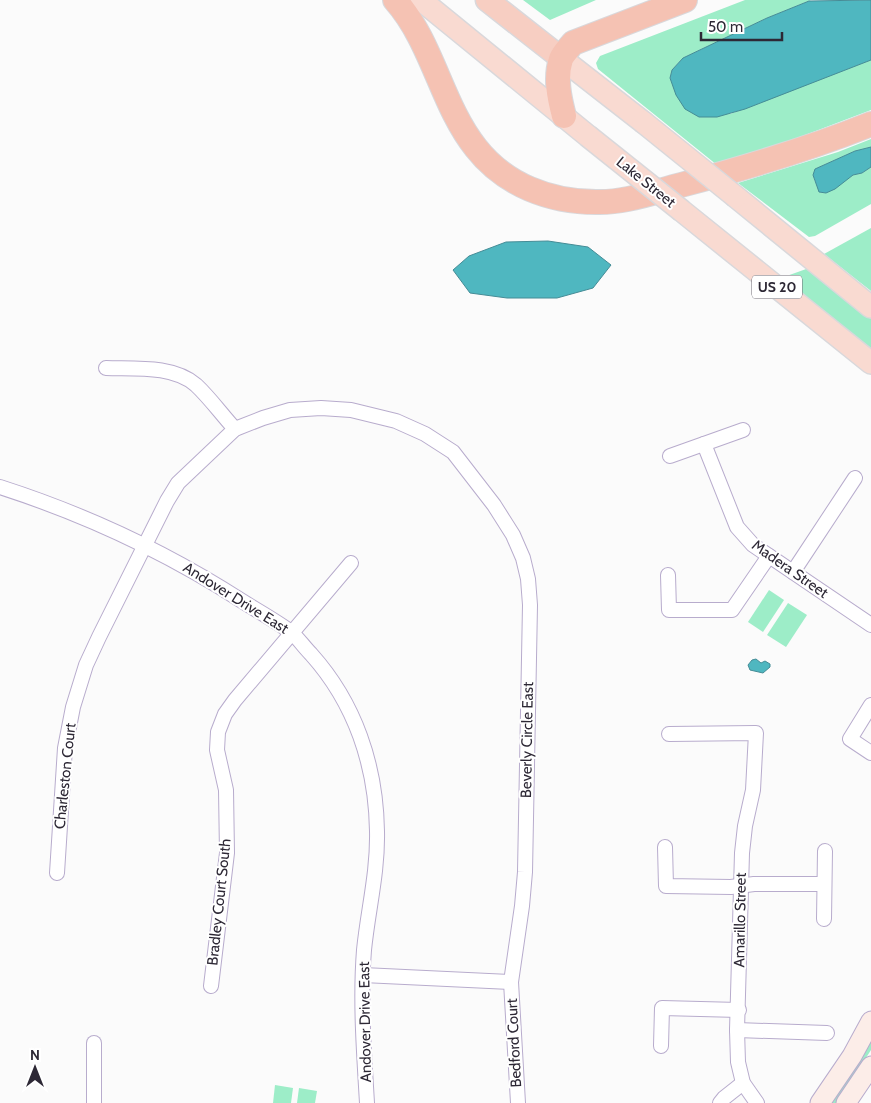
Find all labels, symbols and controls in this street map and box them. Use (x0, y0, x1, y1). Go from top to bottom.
scale bar (701, 10, 782, 42)
text: 50 m (708, 18, 743, 36)
street label: Lake Street (613, 153, 679, 211)
road number: US 20 (752, 276, 802, 298)
street label: Madera Street (748, 536, 832, 602)
street label: Andover Drive East (180, 558, 292, 638)
street label: Beverly Circle East (517, 682, 537, 798)
street label: Charleston Court (50, 722, 80, 830)
street label: Bradley Court South (203, 838, 235, 966)
street label: Amarillo Street (730, 872, 750, 968)
street label: Andover Drive East (355, 961, 375, 1083)
street label: Bedford Court (503, 998, 525, 1088)
north arrow (10, 1043, 60, 1093)
text: N (30, 1046, 40, 1064)

